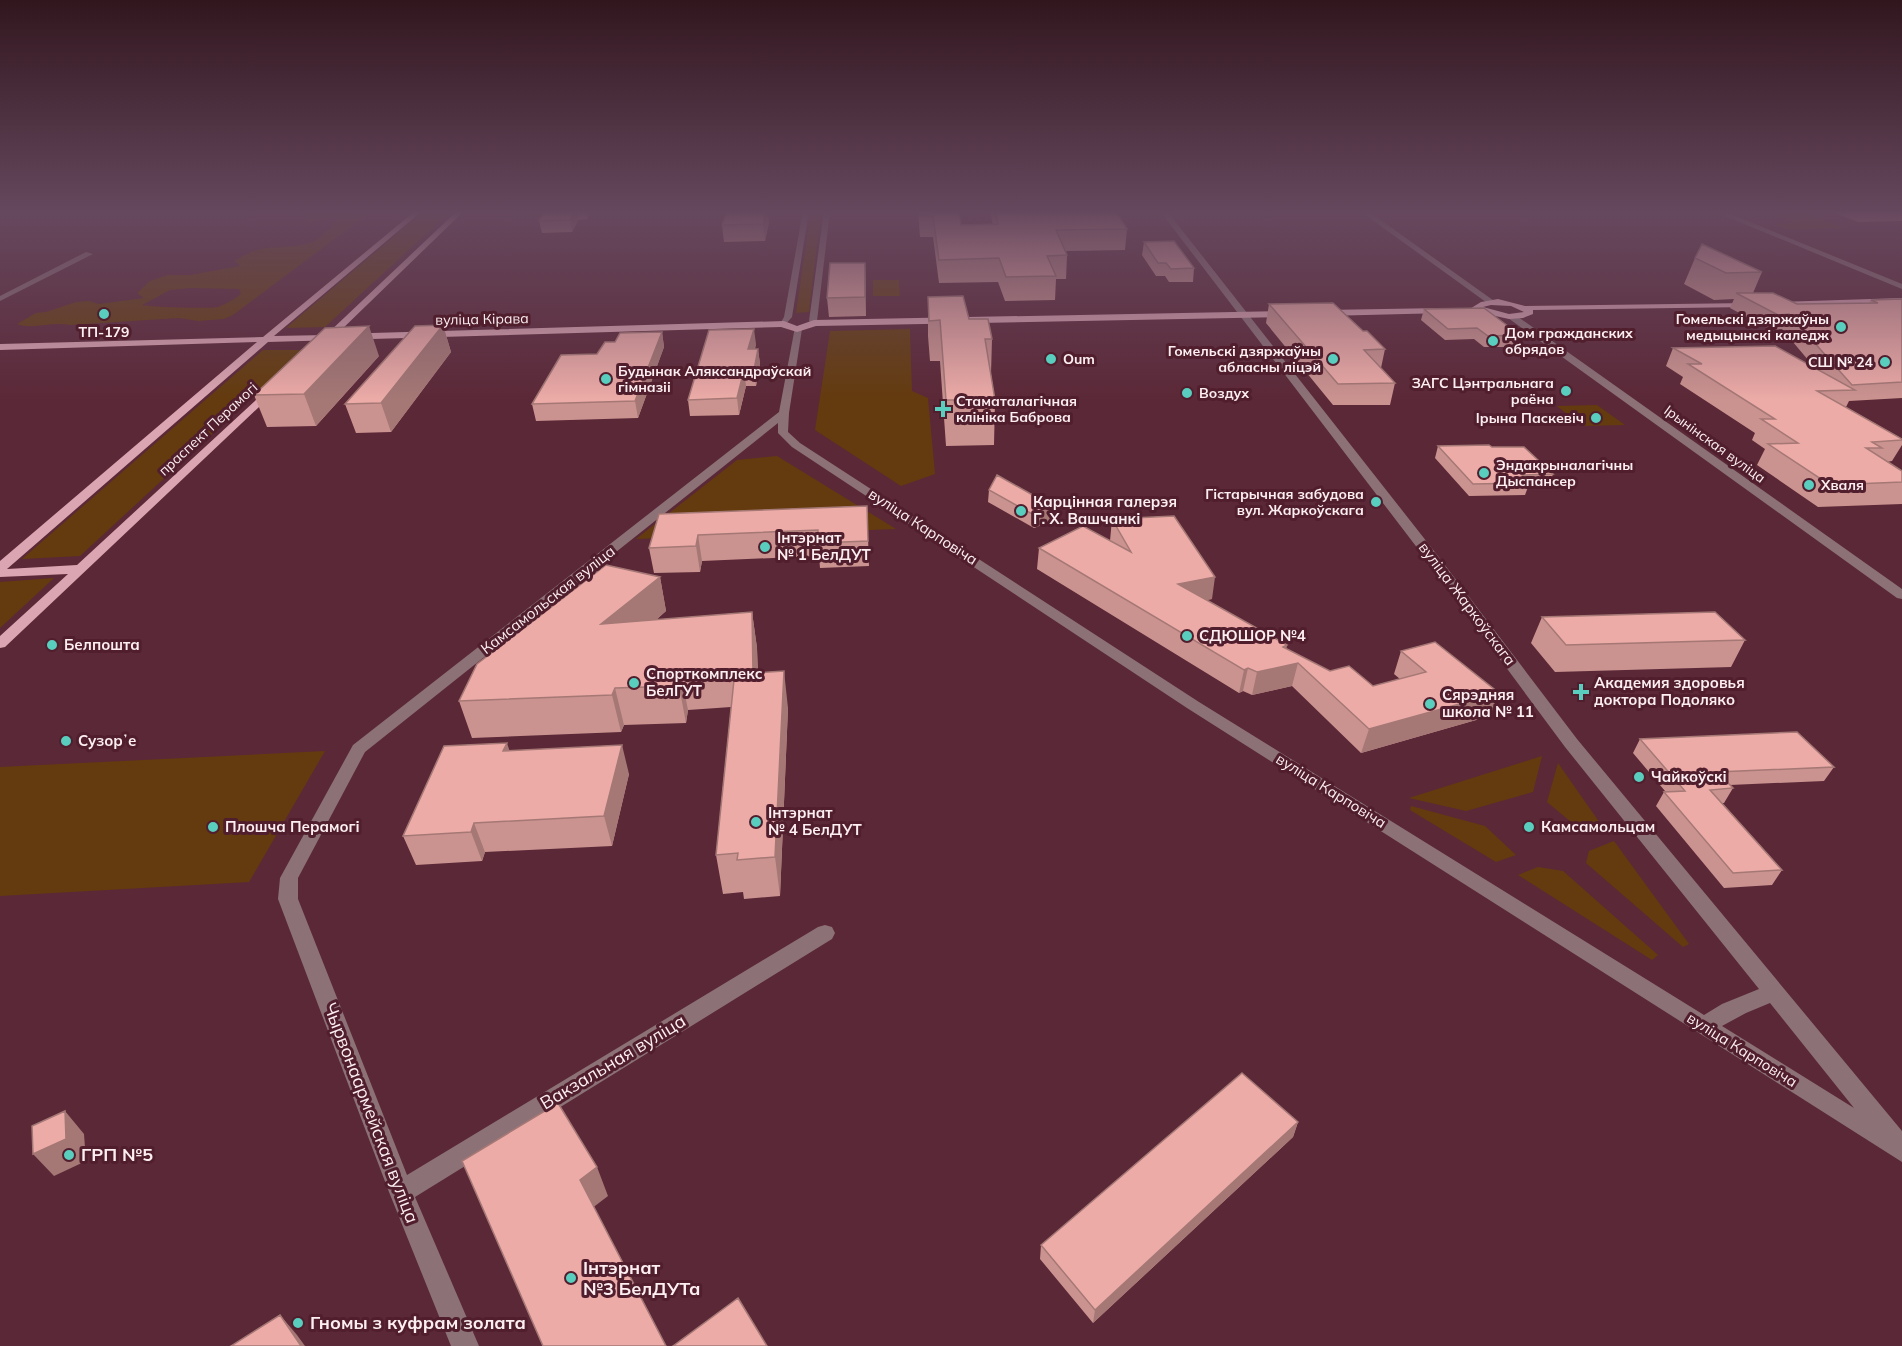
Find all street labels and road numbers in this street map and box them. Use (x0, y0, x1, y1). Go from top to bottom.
street label: вуліца Кірава (435, 309, 529, 329)
street label: праспект Перамогі (155, 378, 261, 480)
street label: Ірынінская вуліца (1661, 401, 1769, 487)
street label: вуліца Карповіча (865, 484, 981, 569)
street label: вуліца Жаркоўскага (1415, 538, 1520, 669)
street label: Камсамольская вуліца (477, 541, 619, 658)
street label: вуліца Карповіча (1273, 749, 1390, 832)
street label: Чырвонаармейская вуліца (319, 999, 424, 1226)
street label: вуліца Карповіча (1684, 1008, 1801, 1091)
street label: Вакзальная вуліца (536, 1009, 690, 1114)

